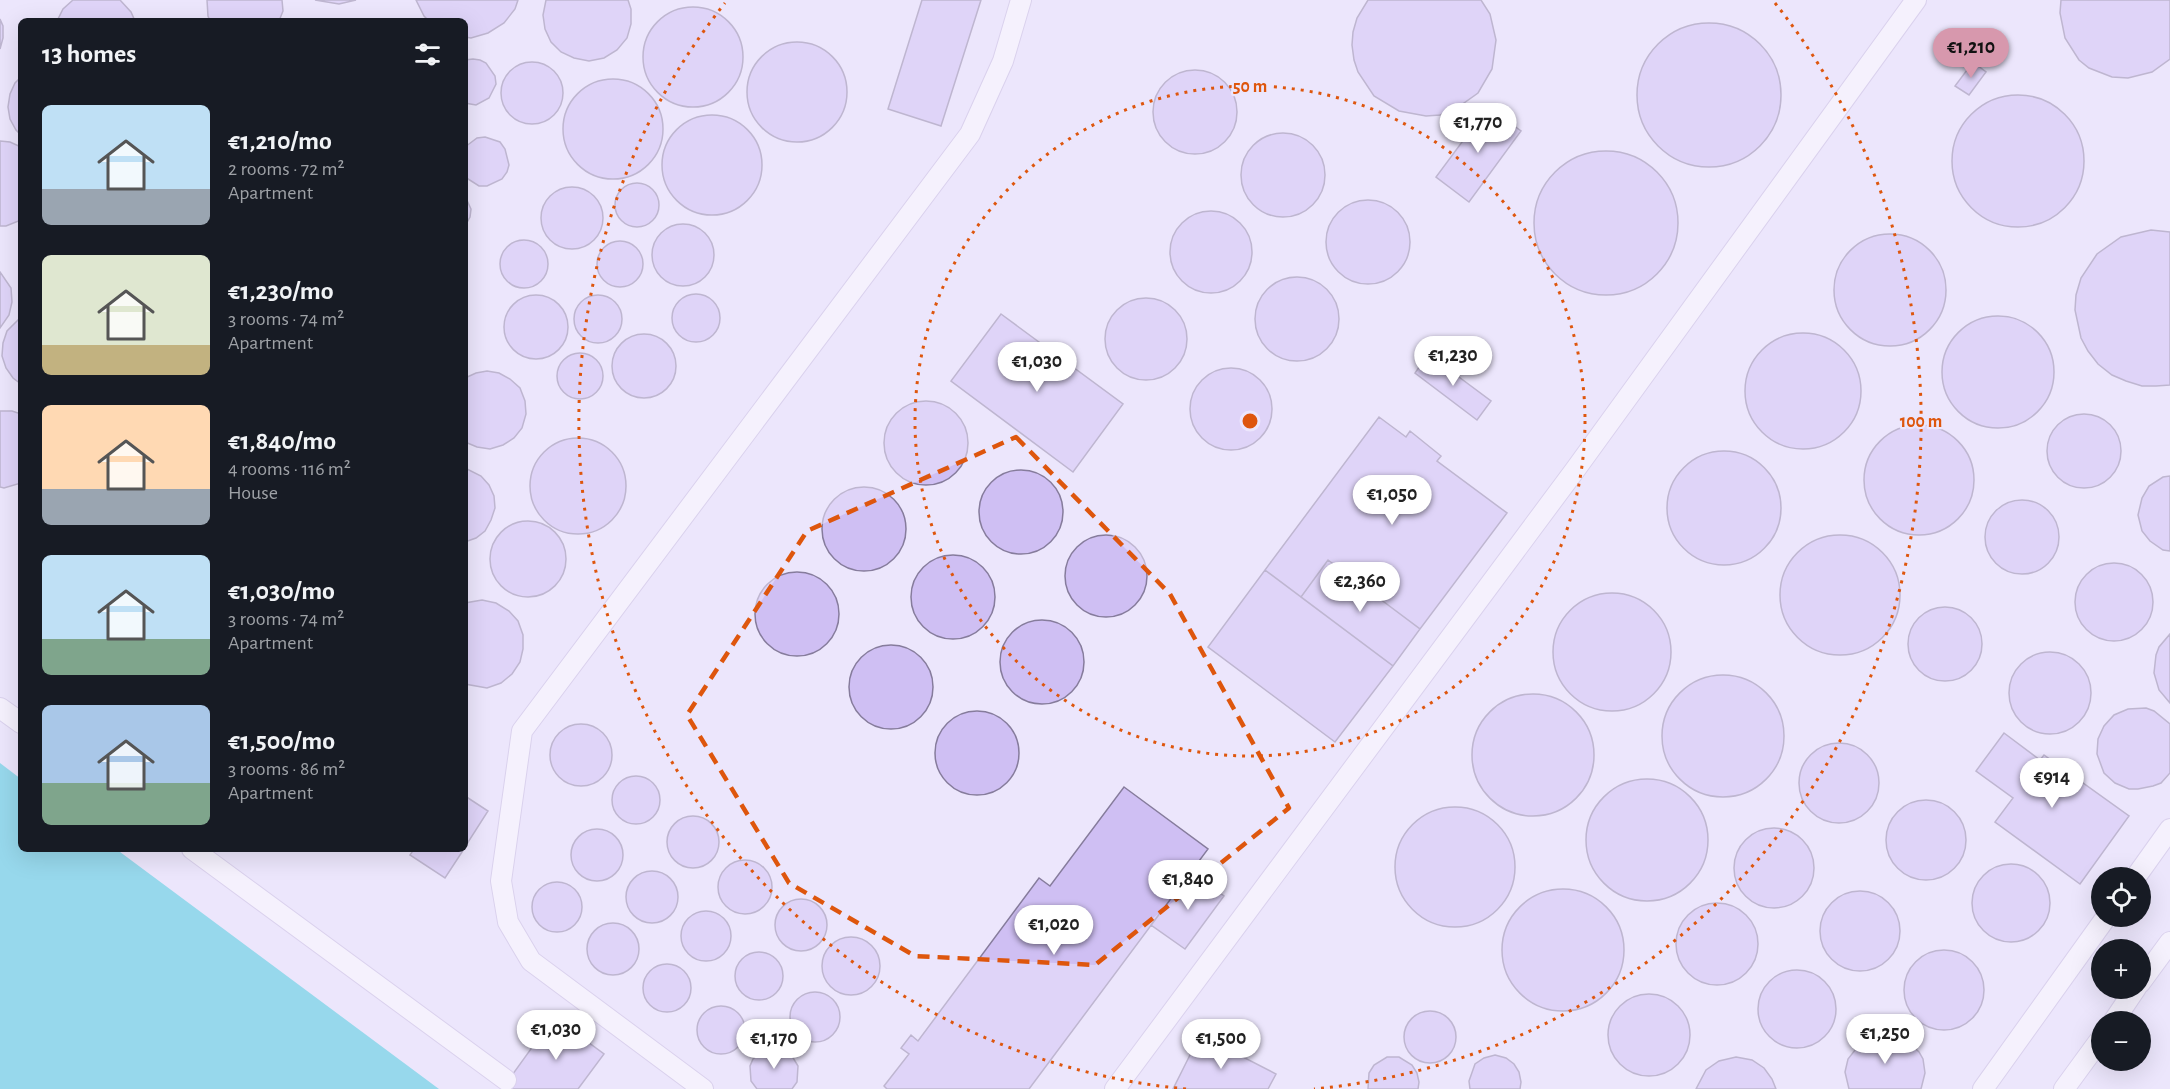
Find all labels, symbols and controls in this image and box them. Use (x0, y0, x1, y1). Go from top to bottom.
pin: €1,210 (1922, 28, 2020, 79)
text: €1,210 (1947, 37, 1995, 57)
icon: filters (411, 38, 444, 71)
text: 13 homes (42, 41, 136, 67)
text: 50 m (1233, 78, 1267, 96)
pin: €1,770 (1429, 103, 1527, 154)
text: €1,770 (1454, 112, 1502, 132)
text: €1,210/mo (228, 128, 332, 154)
icon: home (90, 129, 162, 201)
text: 2 rooms · 72 m² (228, 159, 345, 179)
text: Apartment (228, 183, 313, 203)
text: €1,230/mo (228, 278, 334, 304)
icon: home (90, 279, 162, 351)
text: 3 rooms · 74 m² (228, 309, 344, 329)
text: Apartment (228, 333, 313, 353)
pin: €1,230 (1404, 336, 1502, 387)
pin: €1,030 (988, 342, 1086, 393)
text: €1,230 (1428, 345, 1478, 365)
text: €1,030 (1012, 351, 1062, 371)
centre of rings (1240, 411, 1260, 431)
text: 100 m (1900, 413, 1942, 431)
text: €1,840/mo (228, 428, 336, 454)
icon: home (90, 429, 162, 501)
text: 4 rooms · 116 m² (228, 459, 351, 479)
pin: €1,050 (1343, 475, 1441, 526)
text: House (228, 483, 278, 503)
text: €1,050 (1367, 484, 1417, 504)
pin: €2,360 (1311, 562, 1409, 613)
text: €2,360 (1334, 571, 1386, 591)
text: €1,030/mo (228, 578, 335, 604)
icon: home (90, 579, 162, 651)
text: 3 rooms · 74 m² (228, 609, 344, 629)
text: Apartment (228, 633, 313, 653)
text: €1,500/mo (228, 728, 335, 754)
icon: home (90, 729, 162, 801)
pin: €914 (2016, 758, 2088, 809)
text: 3 rooms · 86 m² (228, 759, 345, 779)
text: €914 (2034, 767, 2070, 787)
text: Apartment (228, 783, 313, 803)
pin: €1,840 (1139, 860, 1237, 911)
map controls (2091, 867, 2151, 1071)
button: locate (2091, 867, 2151, 927)
text: €1,840 (1162, 869, 1214, 889)
pin: €1,020 (1005, 905, 1103, 956)
text: €1,020 (1028, 914, 1080, 934)
button: + (2091, 939, 2151, 999)
pin: €1,030 (507, 1010, 605, 1061)
button: − (2091, 1011, 2151, 1071)
pin: €1,250 (1836, 1014, 1934, 1065)
text: €1,030 (531, 1019, 581, 1039)
pin: €1,170 (725, 1019, 823, 1070)
pin: €1,500 (1172, 1019, 1270, 1070)
text: €1,250 (1860, 1023, 1910, 1043)
text: €1,170 (750, 1028, 798, 1048)
text: €1,500 (1196, 1028, 1246, 1048)

